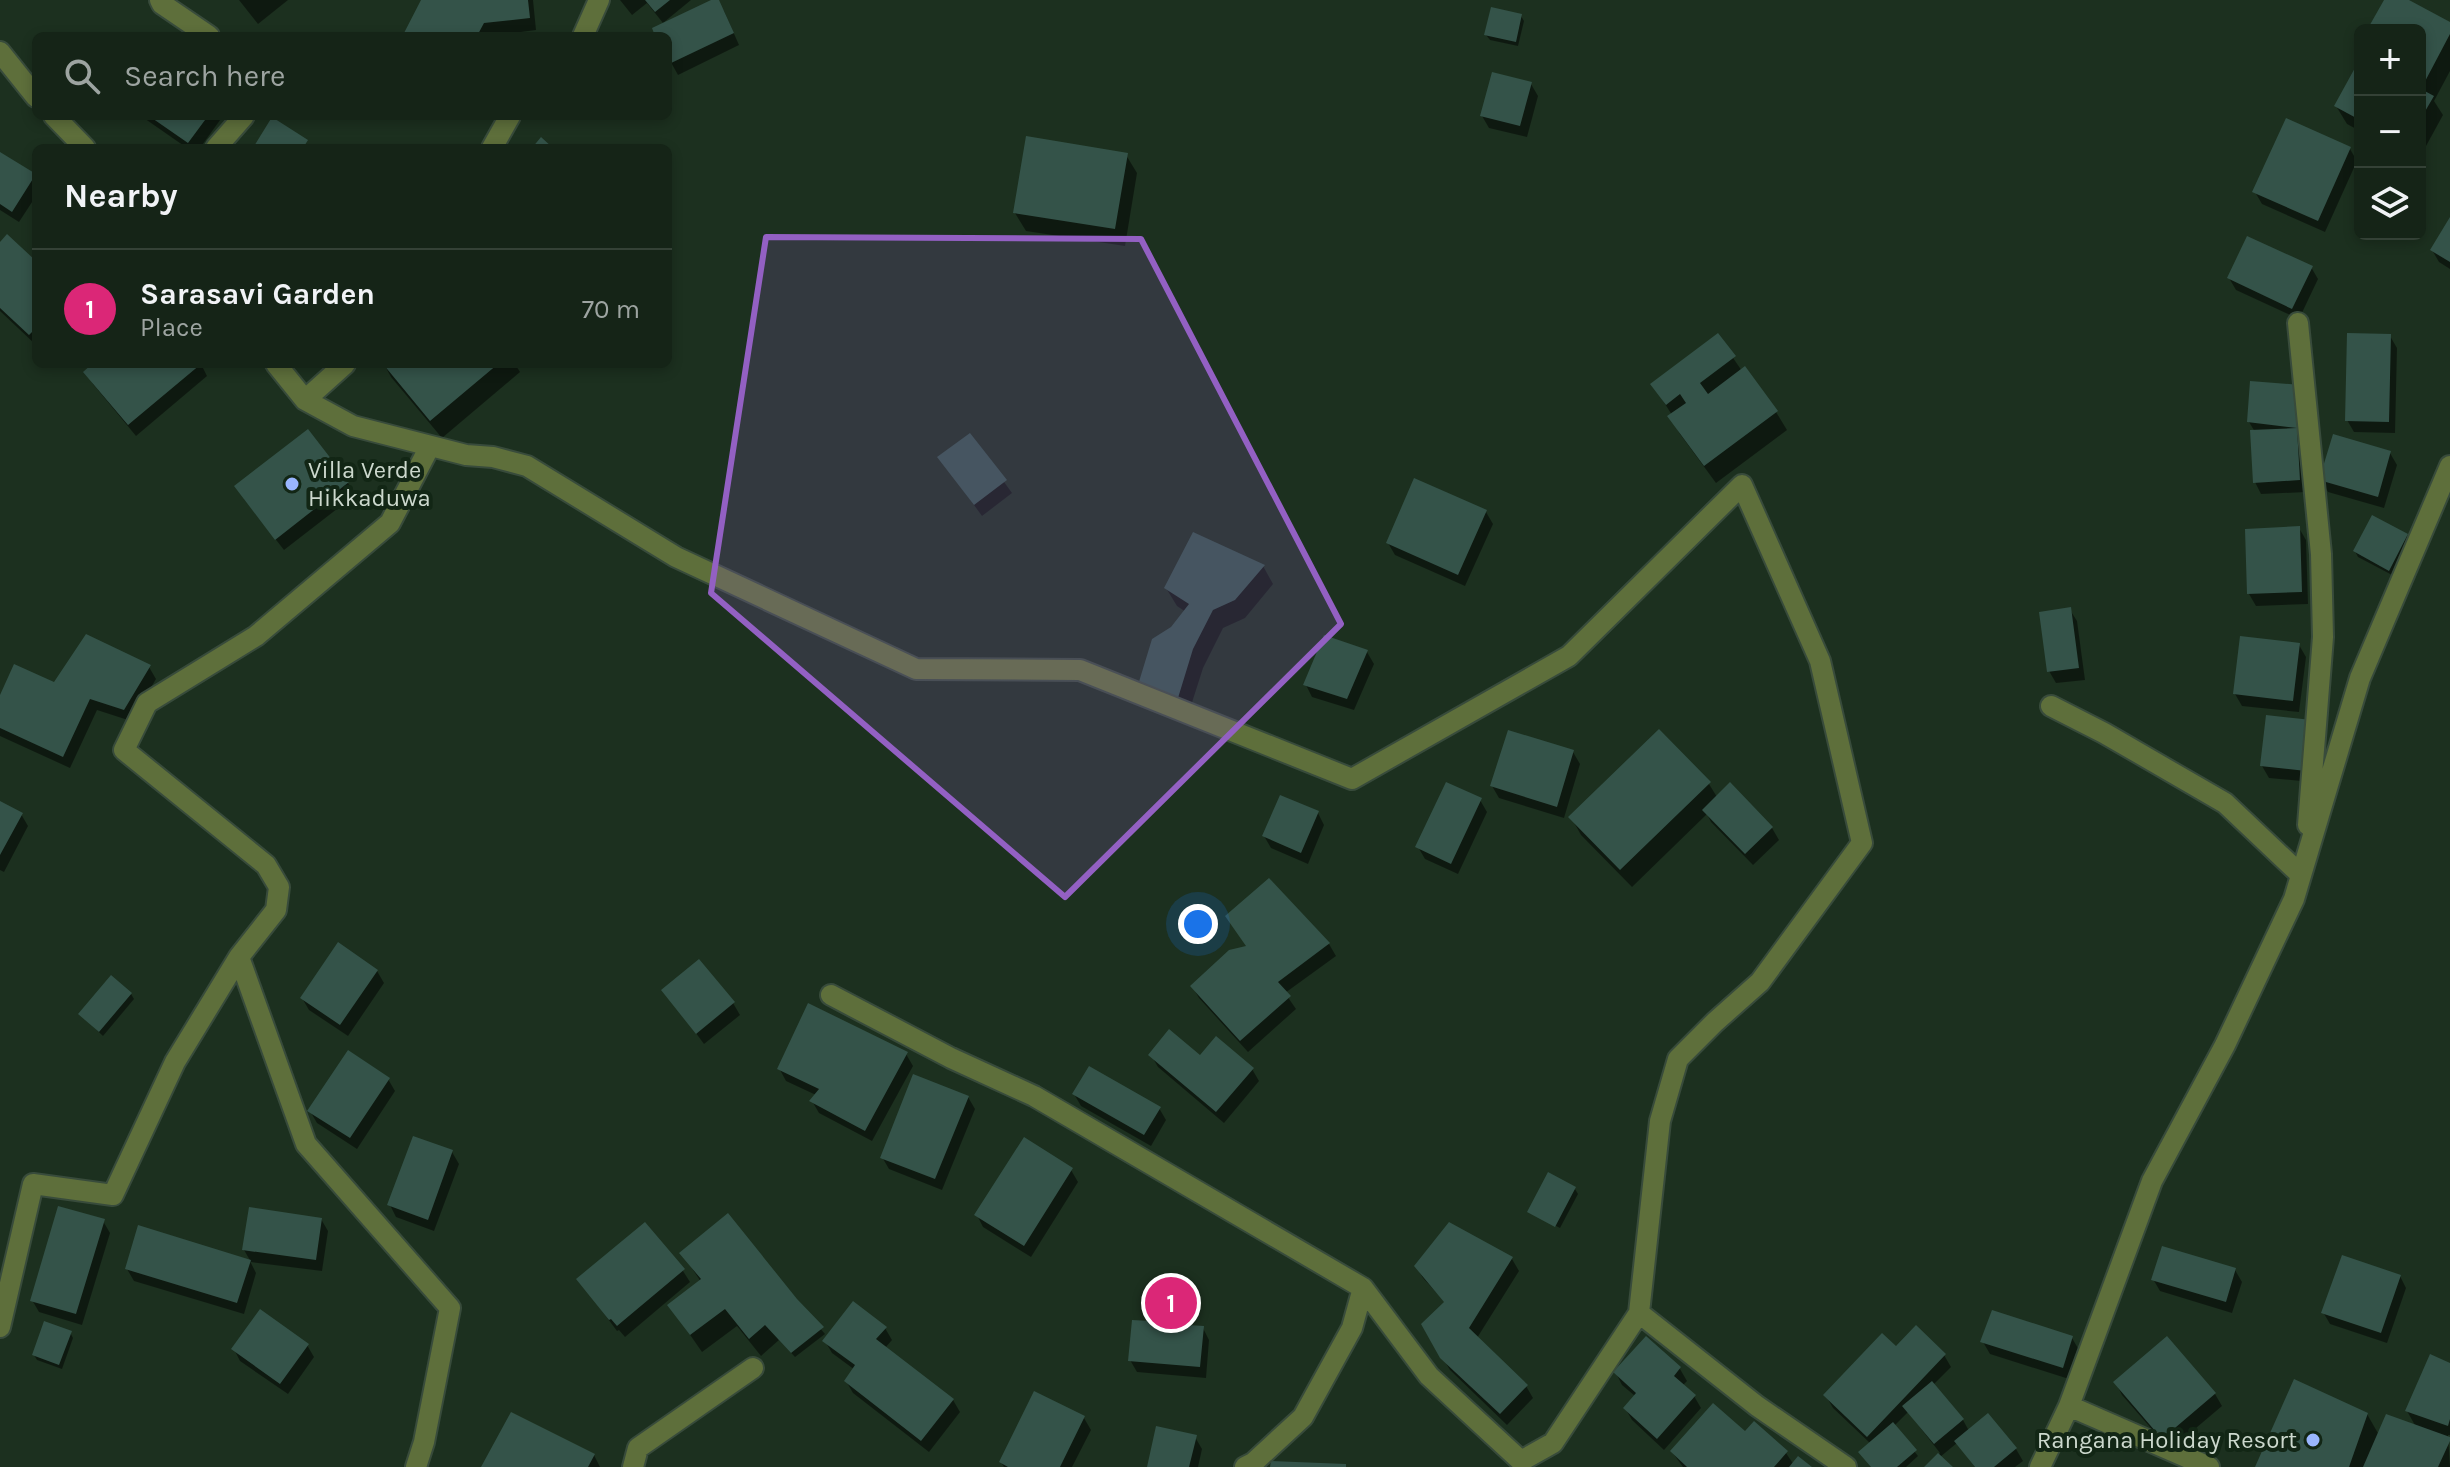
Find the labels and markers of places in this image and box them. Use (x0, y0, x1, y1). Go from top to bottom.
place label: Villa Verde Hikkaduwa (308, 456, 431, 512)
marker: Villa Verde Hikkaduwa (283, 475, 301, 493)
pin: 1 (1145, 1273, 1197, 1333)
place label: Rangana Holiday Resort (2037, 1426, 2297, 1454)
marker: Rangana Holiday Resort (2304, 1431, 2322, 1449)

